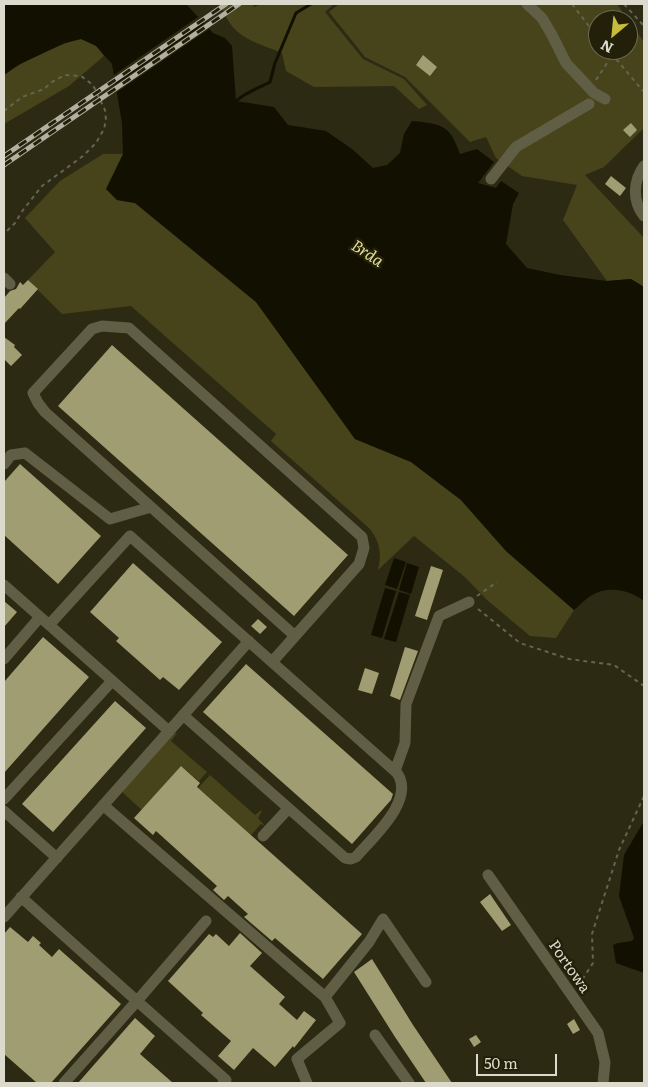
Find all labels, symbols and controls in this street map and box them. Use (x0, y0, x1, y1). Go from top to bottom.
north arrow (588, 10, 638, 60)
text: N (597, 36, 616, 59)
water label: Brda (347, 237, 387, 271)
street label: Portowa (544, 937, 594, 997)
scale bar (478, 1044, 559, 1076)
text: 50 m (484, 1051, 518, 1074)

